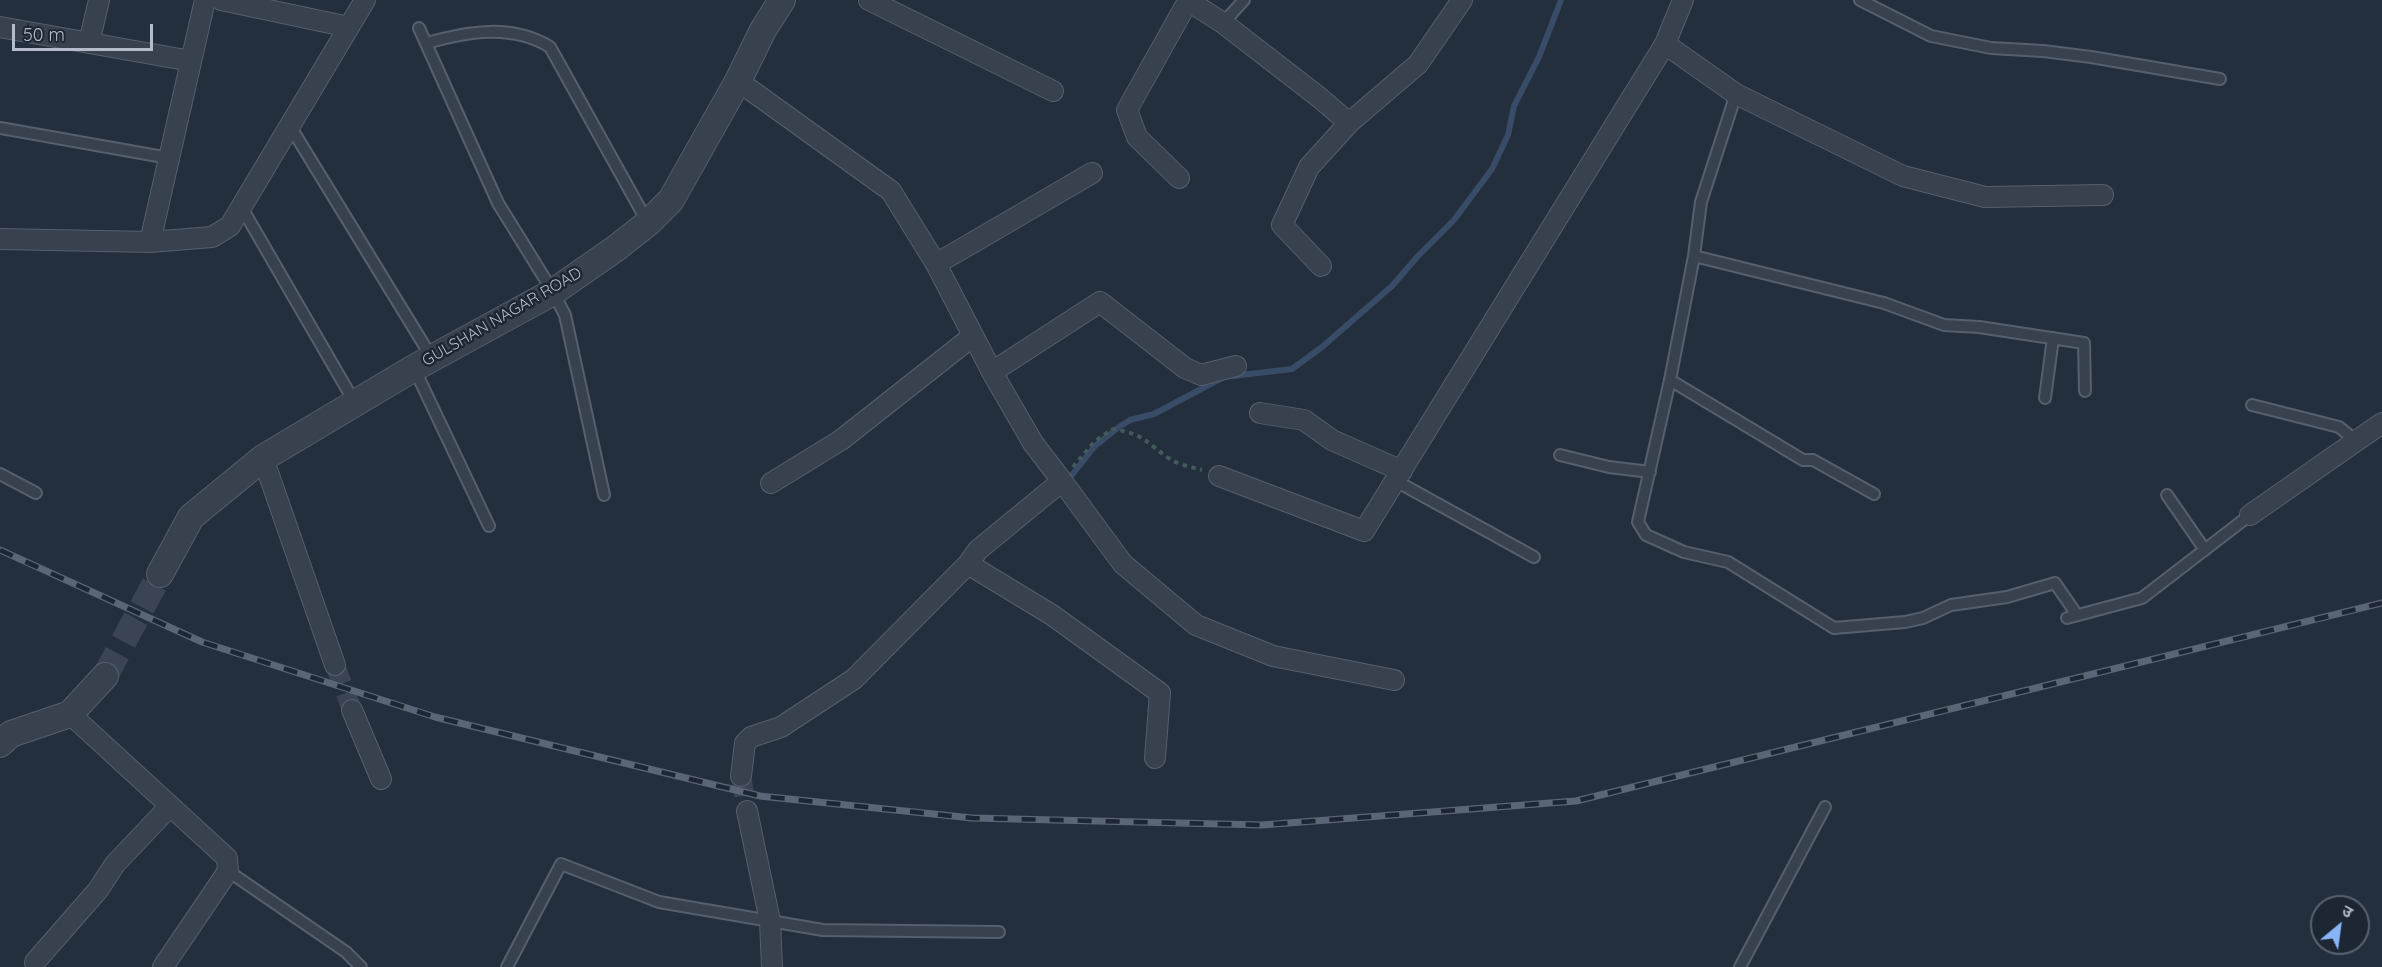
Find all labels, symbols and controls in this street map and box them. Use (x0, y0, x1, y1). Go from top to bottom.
scale bar (15, 12, 156, 50)
text: 50 m (23, 23, 65, 46)
street label: GULSHAN NAGAR ROAD (419, 263, 585, 371)
north arrow (2310, 895, 2370, 955)
text: उ (2339, 900, 2357, 922)

